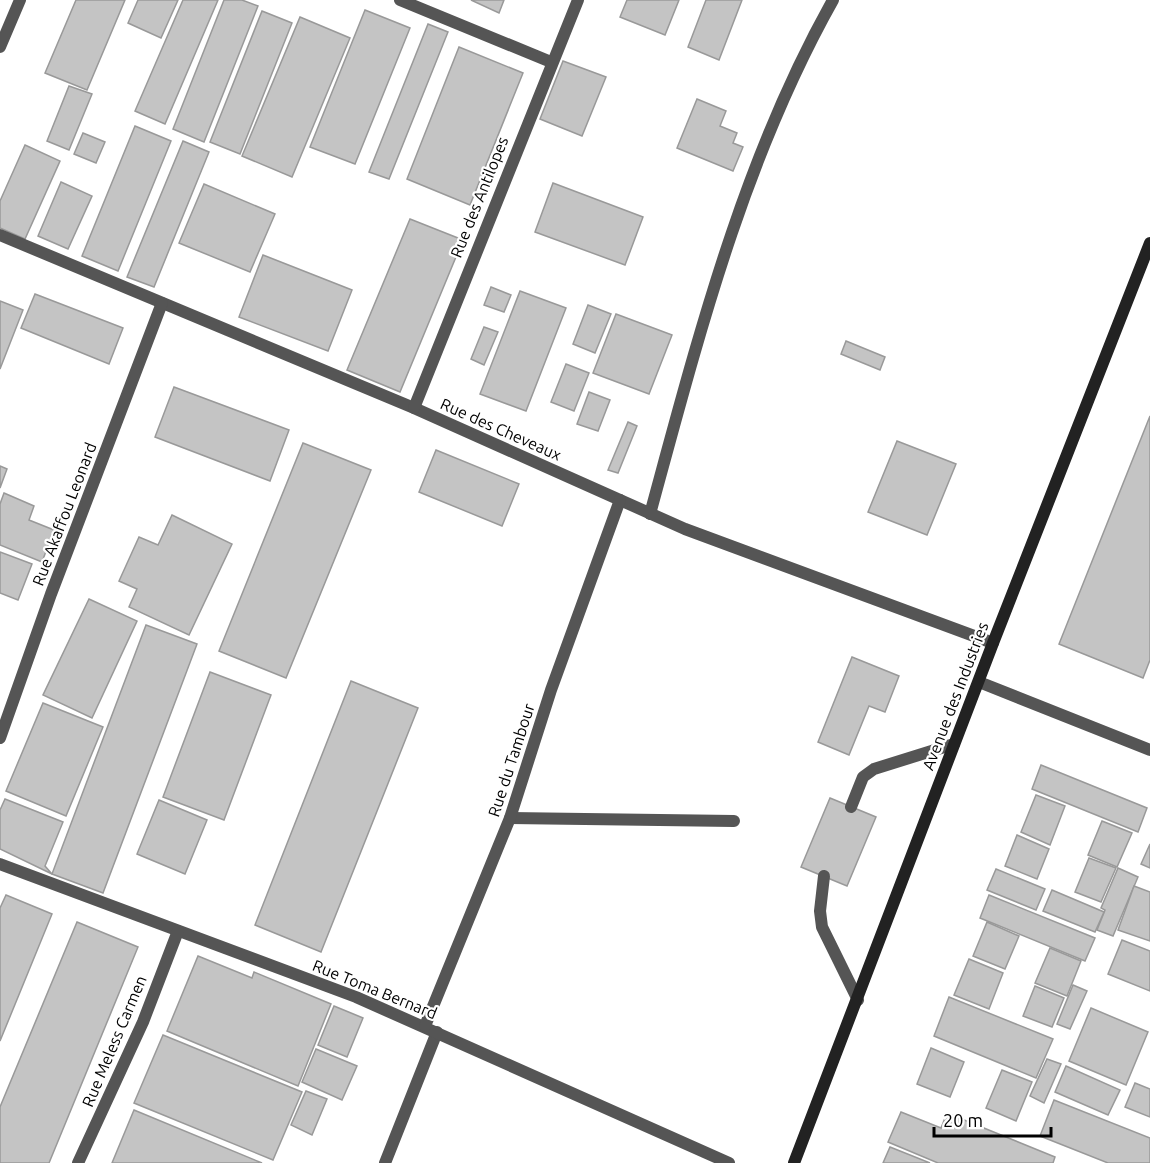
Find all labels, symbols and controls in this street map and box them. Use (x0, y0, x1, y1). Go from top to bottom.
street label: Rue des Antilopes (447, 134, 511, 260)
street label: Rue des Cheveaux (438, 394, 564, 464)
street label: Rue Akaffou Leonard (28, 440, 100, 588)
street label: Avenue des Industries (918, 619, 992, 773)
street label: Rue du Tambour (484, 701, 538, 819)
street label: Rue Toma Bernard (310, 956, 440, 1022)
street label: Rue Meless Carmen (78, 973, 150, 1109)
scale bar (934, 1100, 1051, 1138)
text: 20 m (943, 1110, 983, 1130)

